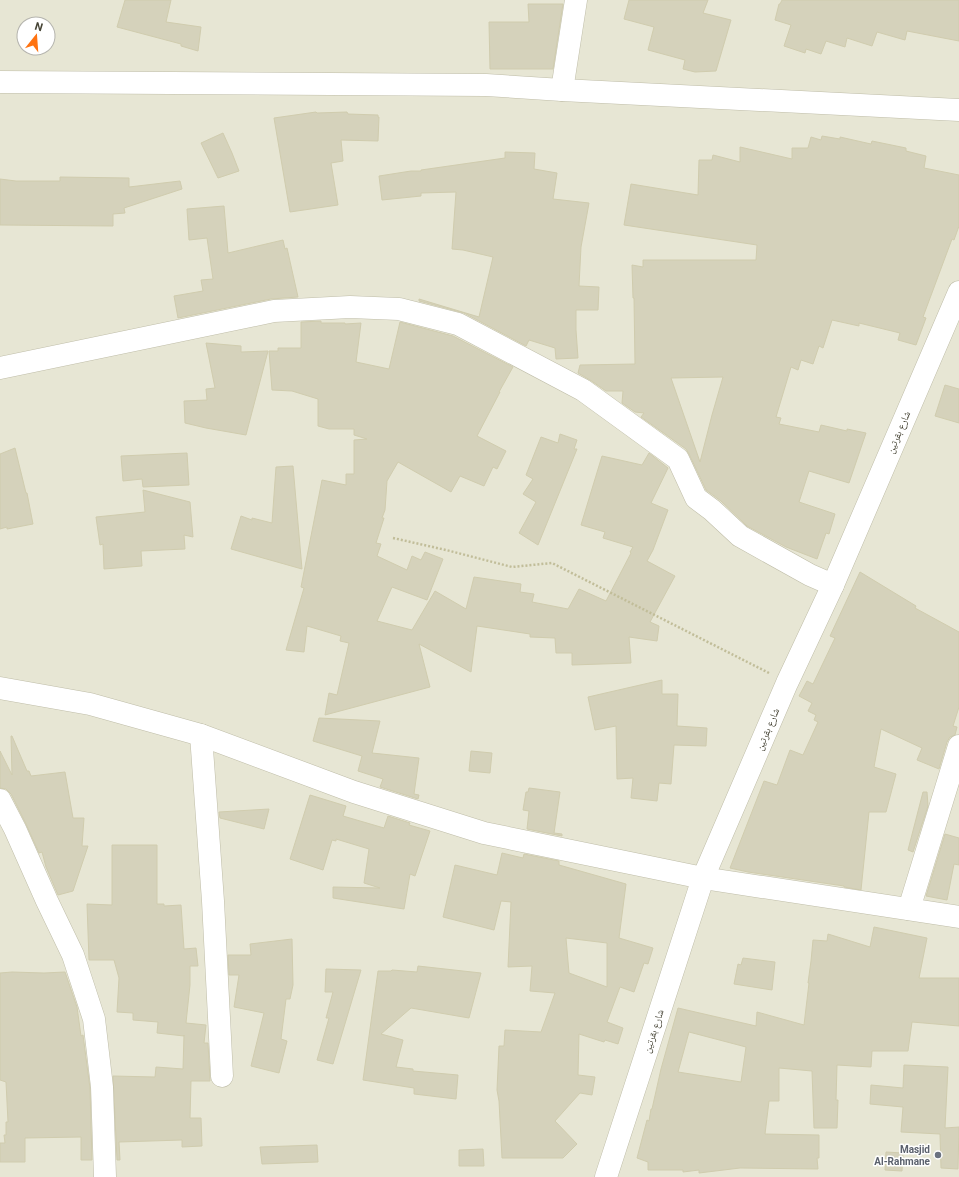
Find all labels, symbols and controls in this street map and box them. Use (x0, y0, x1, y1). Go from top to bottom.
north arrow (16, 16, 56, 56)
text: N (33, 20, 45, 34)
street label: شارع بقرتين (885, 409, 913, 455)
street label: شارع بقرتين (754, 706, 782, 752)
street label: شارع بقرتين (641, 1008, 667, 1055)
place label: Masjid Al-Rahmane (874, 1144, 931, 1167)
marker: Masjid Al-Rahmane (933, 1150, 943, 1160)

